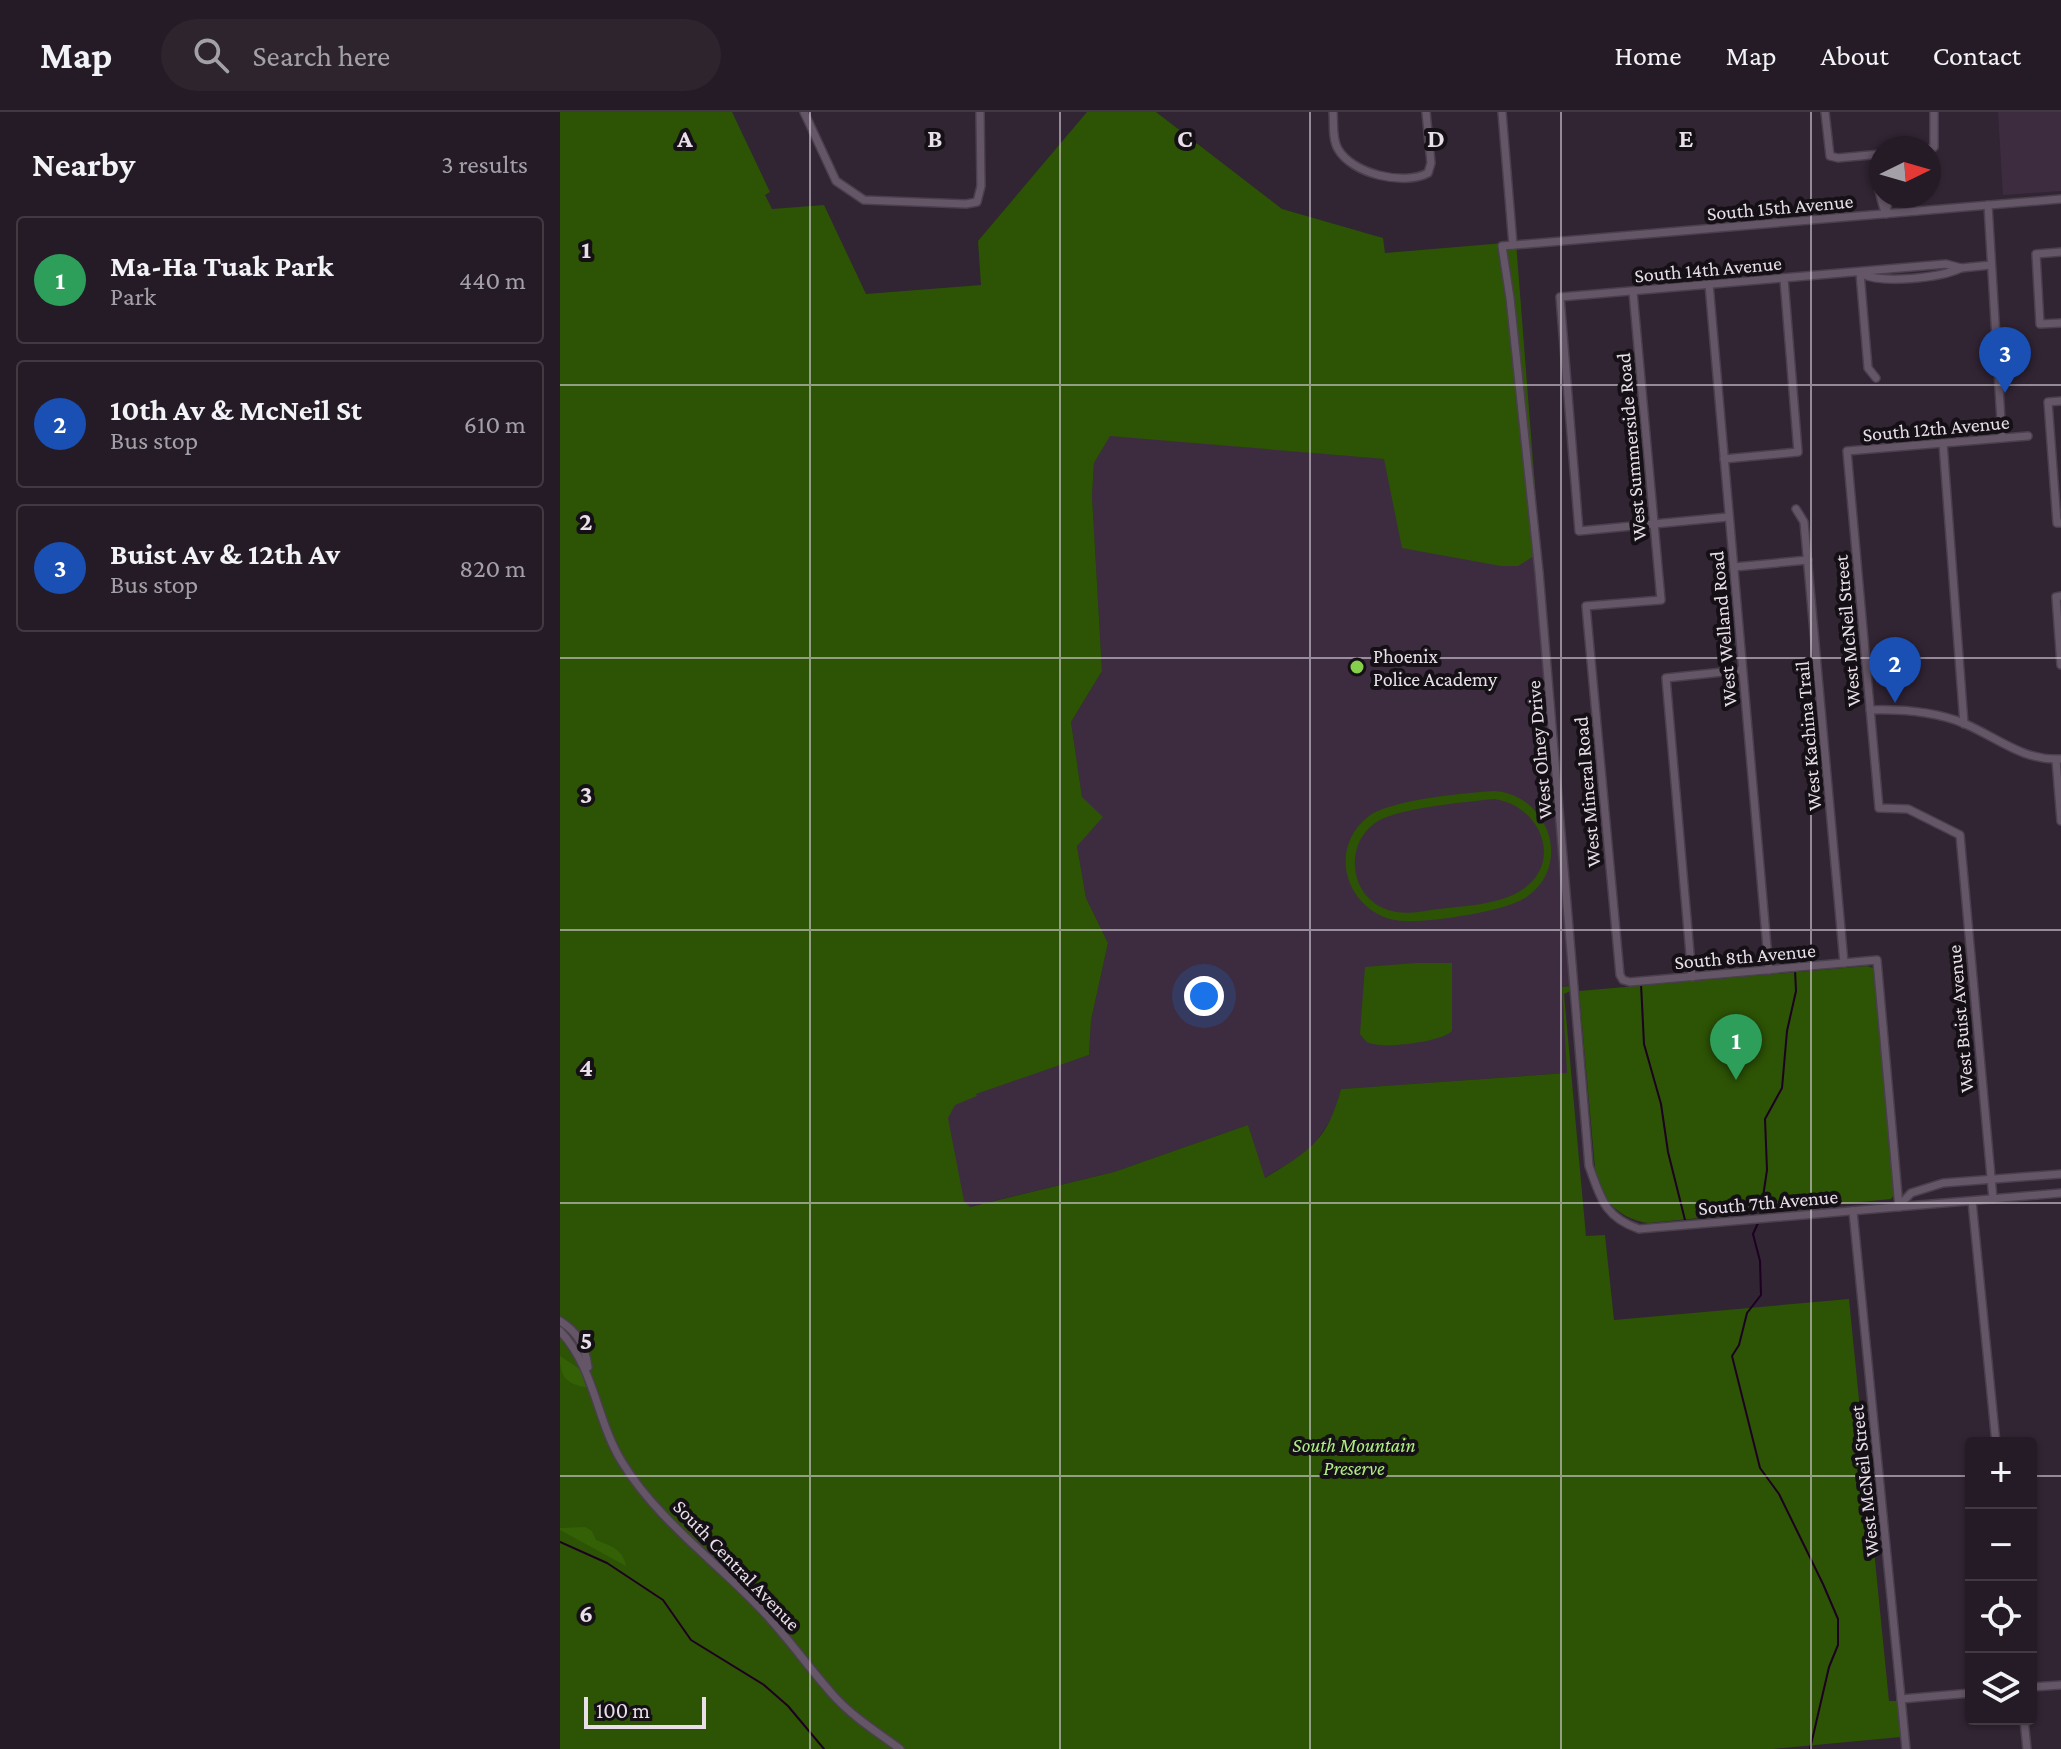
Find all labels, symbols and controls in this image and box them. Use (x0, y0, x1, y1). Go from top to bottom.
search box (161, 19, 721, 91)
icon: search (189, 33, 233, 77)
text: Map (40, 34, 113, 76)
text: Search here (253, 39, 390, 72)
text: Home (1615, 40, 1682, 71)
text: Map (1726, 40, 1777, 71)
text: About (1821, 40, 1889, 71)
text: Contact (1933, 40, 2021, 71)
text: A (676, 124, 693, 153)
text: B (927, 124, 943, 153)
text: C (1177, 124, 1193, 153)
text: D (1427, 124, 1445, 153)
text: E (1679, 124, 1694, 153)
north arrow (1869, 136, 1941, 208)
text: Nearby (32, 146, 135, 183)
text: 3 results (441, 150, 528, 179)
street label: South 15th Avenue (1706, 190, 1854, 224)
text: 1 (581, 235, 591, 264)
text: Ma-Ha Tuak Park (110, 249, 333, 282)
street label: South 14th Avenue (1633, 252, 1783, 286)
text: 1 (55, 266, 65, 295)
text: 440 m (459, 266, 526, 295)
text: Park (110, 282, 156, 311)
pin: 3 (1979, 327, 2031, 393)
street label: West Summerside Road (1612, 351, 1650, 542)
text: 10th Av & McNeil St (110, 393, 362, 426)
text: 2 (53, 410, 67, 439)
text: 610 m (464, 410, 526, 439)
street label: South 12th Avenue (1862, 411, 2010, 445)
text: Bus stop (110, 426, 198, 455)
text: 2 (579, 507, 593, 536)
text: Buist Av & 12th Av (110, 537, 340, 570)
street label: West Welland Road (1705, 550, 1741, 708)
text: 3 (54, 554, 66, 583)
text: 820 m (459, 554, 526, 583)
street label: West McNeil Street (1829, 554, 1865, 708)
text: Bus stop (110, 570, 198, 599)
pin: 2 (1869, 637, 1921, 703)
place label: Phoenix Police Academy (1373, 645, 1498, 691)
marker: Phoenix Police Academy (1348, 658, 1366, 676)
street label: West Kachina Trail (1790, 660, 1826, 812)
street label: West Olney Drive (1522, 679, 1557, 820)
street label: West Mineral Road (1569, 715, 1605, 868)
text: 3 (580, 780, 592, 809)
street label: South 8th Avenue (1673, 939, 1817, 973)
street label: West Buist Avenue (1943, 944, 1977, 1094)
your location (1184, 976, 1224, 1016)
pin: 1 (1710, 1014, 1762, 1080)
text: 4 (579, 1053, 593, 1082)
street label: South 7th Avenue (1697, 1185, 1839, 1219)
text: 5 (580, 1326, 592, 1355)
street label: West McNeil Street (1845, 1404, 1883, 1558)
park label: South Mountain Preserve (1292, 1434, 1416, 1479)
map controls (1965, 1437, 2037, 1725)
button: + (1965, 1437, 2037, 1509)
street label: South Central Avenue (669, 1495, 805, 1635)
button: − (1965, 1509, 2037, 1581)
button: locate (1965, 1581, 2037, 1653)
text: 6 (579, 1599, 593, 1628)
button: layers (1965, 1653, 2037, 1725)
scale bar (584, 1693, 706, 1729)
text: 100 m (596, 1698, 650, 1723)

